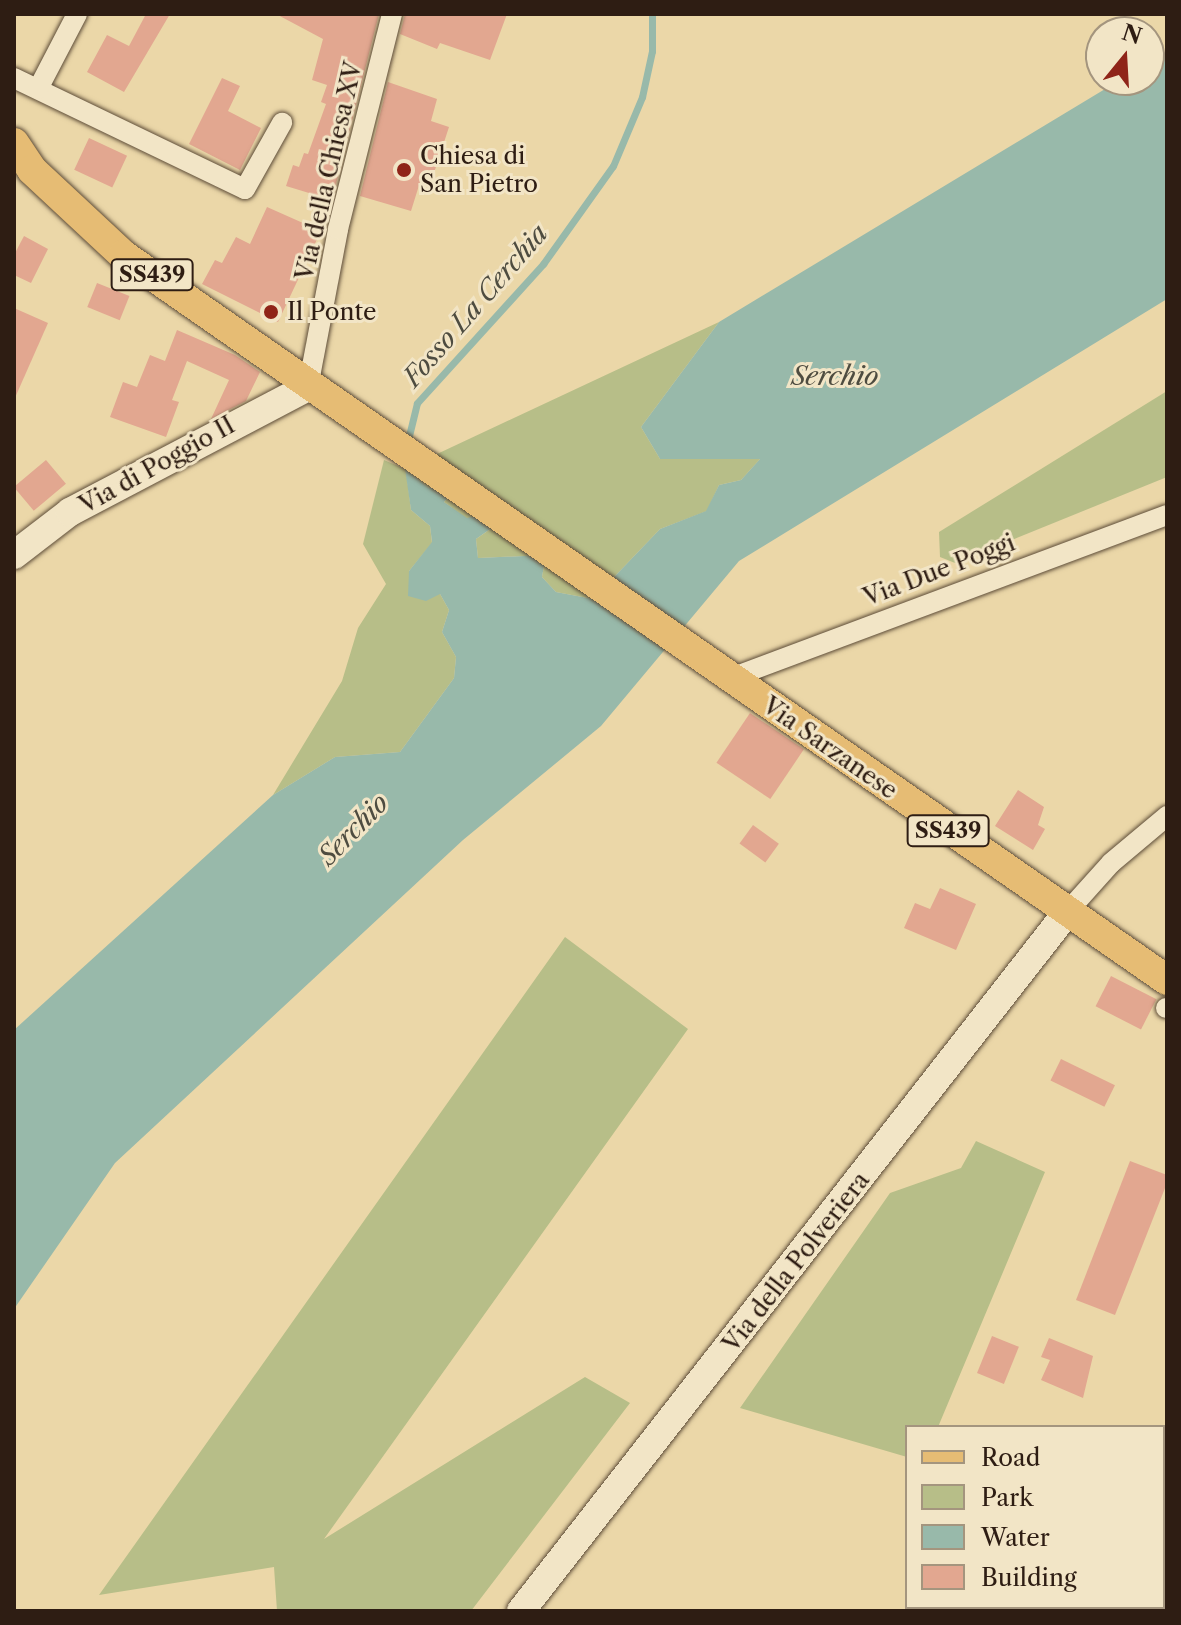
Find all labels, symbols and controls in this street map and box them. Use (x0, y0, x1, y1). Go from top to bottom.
north arrow (1085, 16, 1165, 96)
text: N (1119, 19, 1145, 50)
street label: Via della Chiesa XV (290, 58, 368, 284)
place label: Chiesa di San Pietro (420, 142, 538, 198)
marker: Chiesa di San Pietro (395, 161, 413, 179)
water label: Fosso La Cerchia (397, 219, 555, 393)
road number: SS439 (110, 257, 194, 293)
place label: Il Ponte (287, 298, 376, 326)
marker: Il Ponte (262, 303, 280, 321)
water label: Serchio (792, 361, 878, 393)
street label: Via di Poggio II (74, 410, 240, 520)
street label: Via Due Poggi (859, 528, 1019, 612)
street label: Via Sarzanese (757, 691, 903, 805)
water label: Serchio (313, 788, 395, 872)
road number: SS439 (906, 813, 990, 849)
street label: Via della Polveriera (717, 1166, 875, 1358)
legend (905, 1425, 1165, 1609)
text: Road (981, 1443, 1040, 1472)
text: Park (981, 1483, 1033, 1512)
text: Water (981, 1523, 1050, 1552)
text: Building (981, 1563, 1077, 1592)

